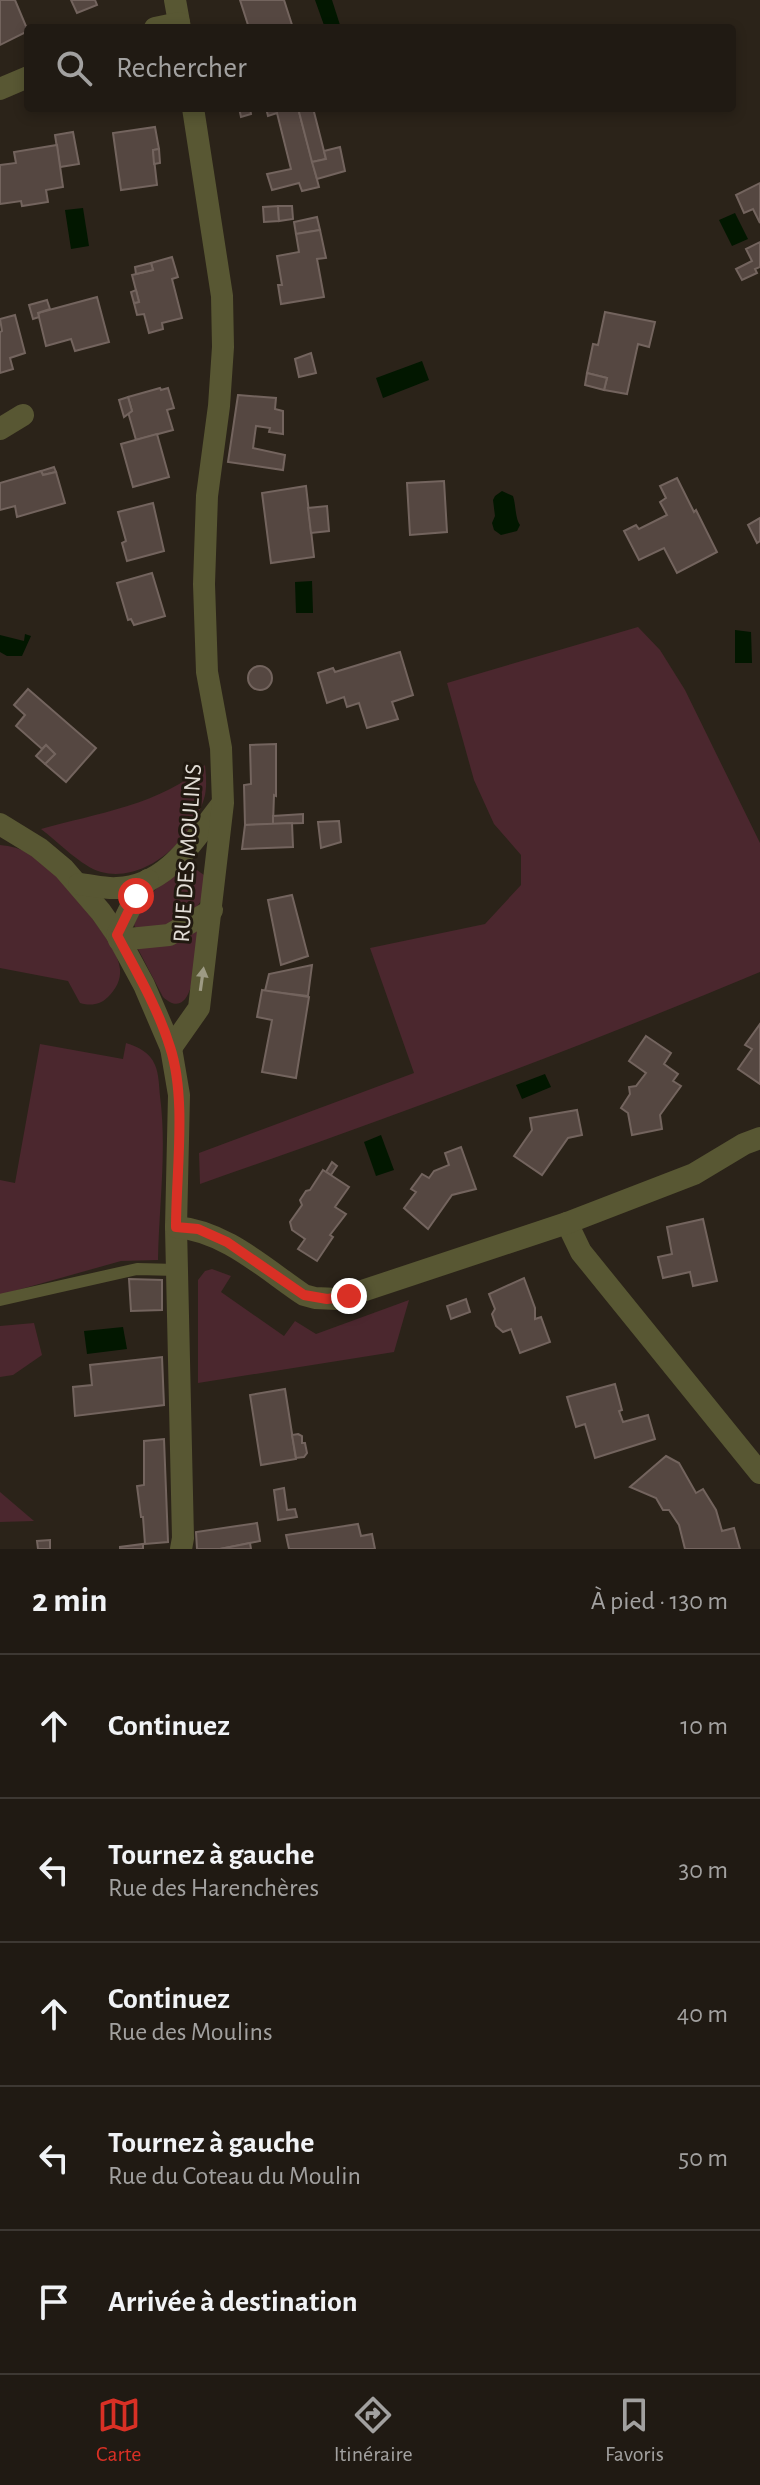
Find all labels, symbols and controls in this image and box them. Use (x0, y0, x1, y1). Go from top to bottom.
search box (24, 24, 736, 112)
icon: search (52, 46, 96, 90)
text: Rechercher (116, 53, 247, 83)
street label: RUE DES MOULINS (170, 763, 206, 943)
route start (118, 878, 154, 914)
one-way arrow (196, 966, 209, 991)
route end (331, 1278, 367, 1314)
text: 2 min (32, 1584, 107, 1618)
text: À pied · 130 m (591, 1588, 728, 1614)
icon: ahead (32, 1704, 76, 1748)
text: Continuez (108, 1711, 230, 1741)
text: 10 m (680, 1713, 728, 1739)
text: Tournez à gauche (108, 1840, 315, 1870)
icon: left (32, 1848, 76, 1892)
text: 30 m (678, 1857, 728, 1883)
text: Rue des Harenchères (108, 1875, 319, 1901)
text: Continuez (108, 1984, 230, 2014)
icon: ahead (32, 1992, 76, 2036)
text: 40 m (677, 2001, 728, 2027)
text: Rue des Moulins (108, 2019, 273, 2045)
text: Tournez à gauche (108, 2128, 315, 2158)
icon: left (32, 2136, 76, 2180)
text: 50 m (678, 2145, 728, 2171)
text: Rue du Coteau du Moulin (108, 2163, 361, 2189)
icon: arrive (32, 2280, 76, 2324)
text: Arrivée à destination (108, 2287, 358, 2317)
tab: Carte (96, 2393, 141, 2467)
tab: Itinéraire (334, 2393, 413, 2467)
tab: Favoris (605, 2393, 664, 2467)

